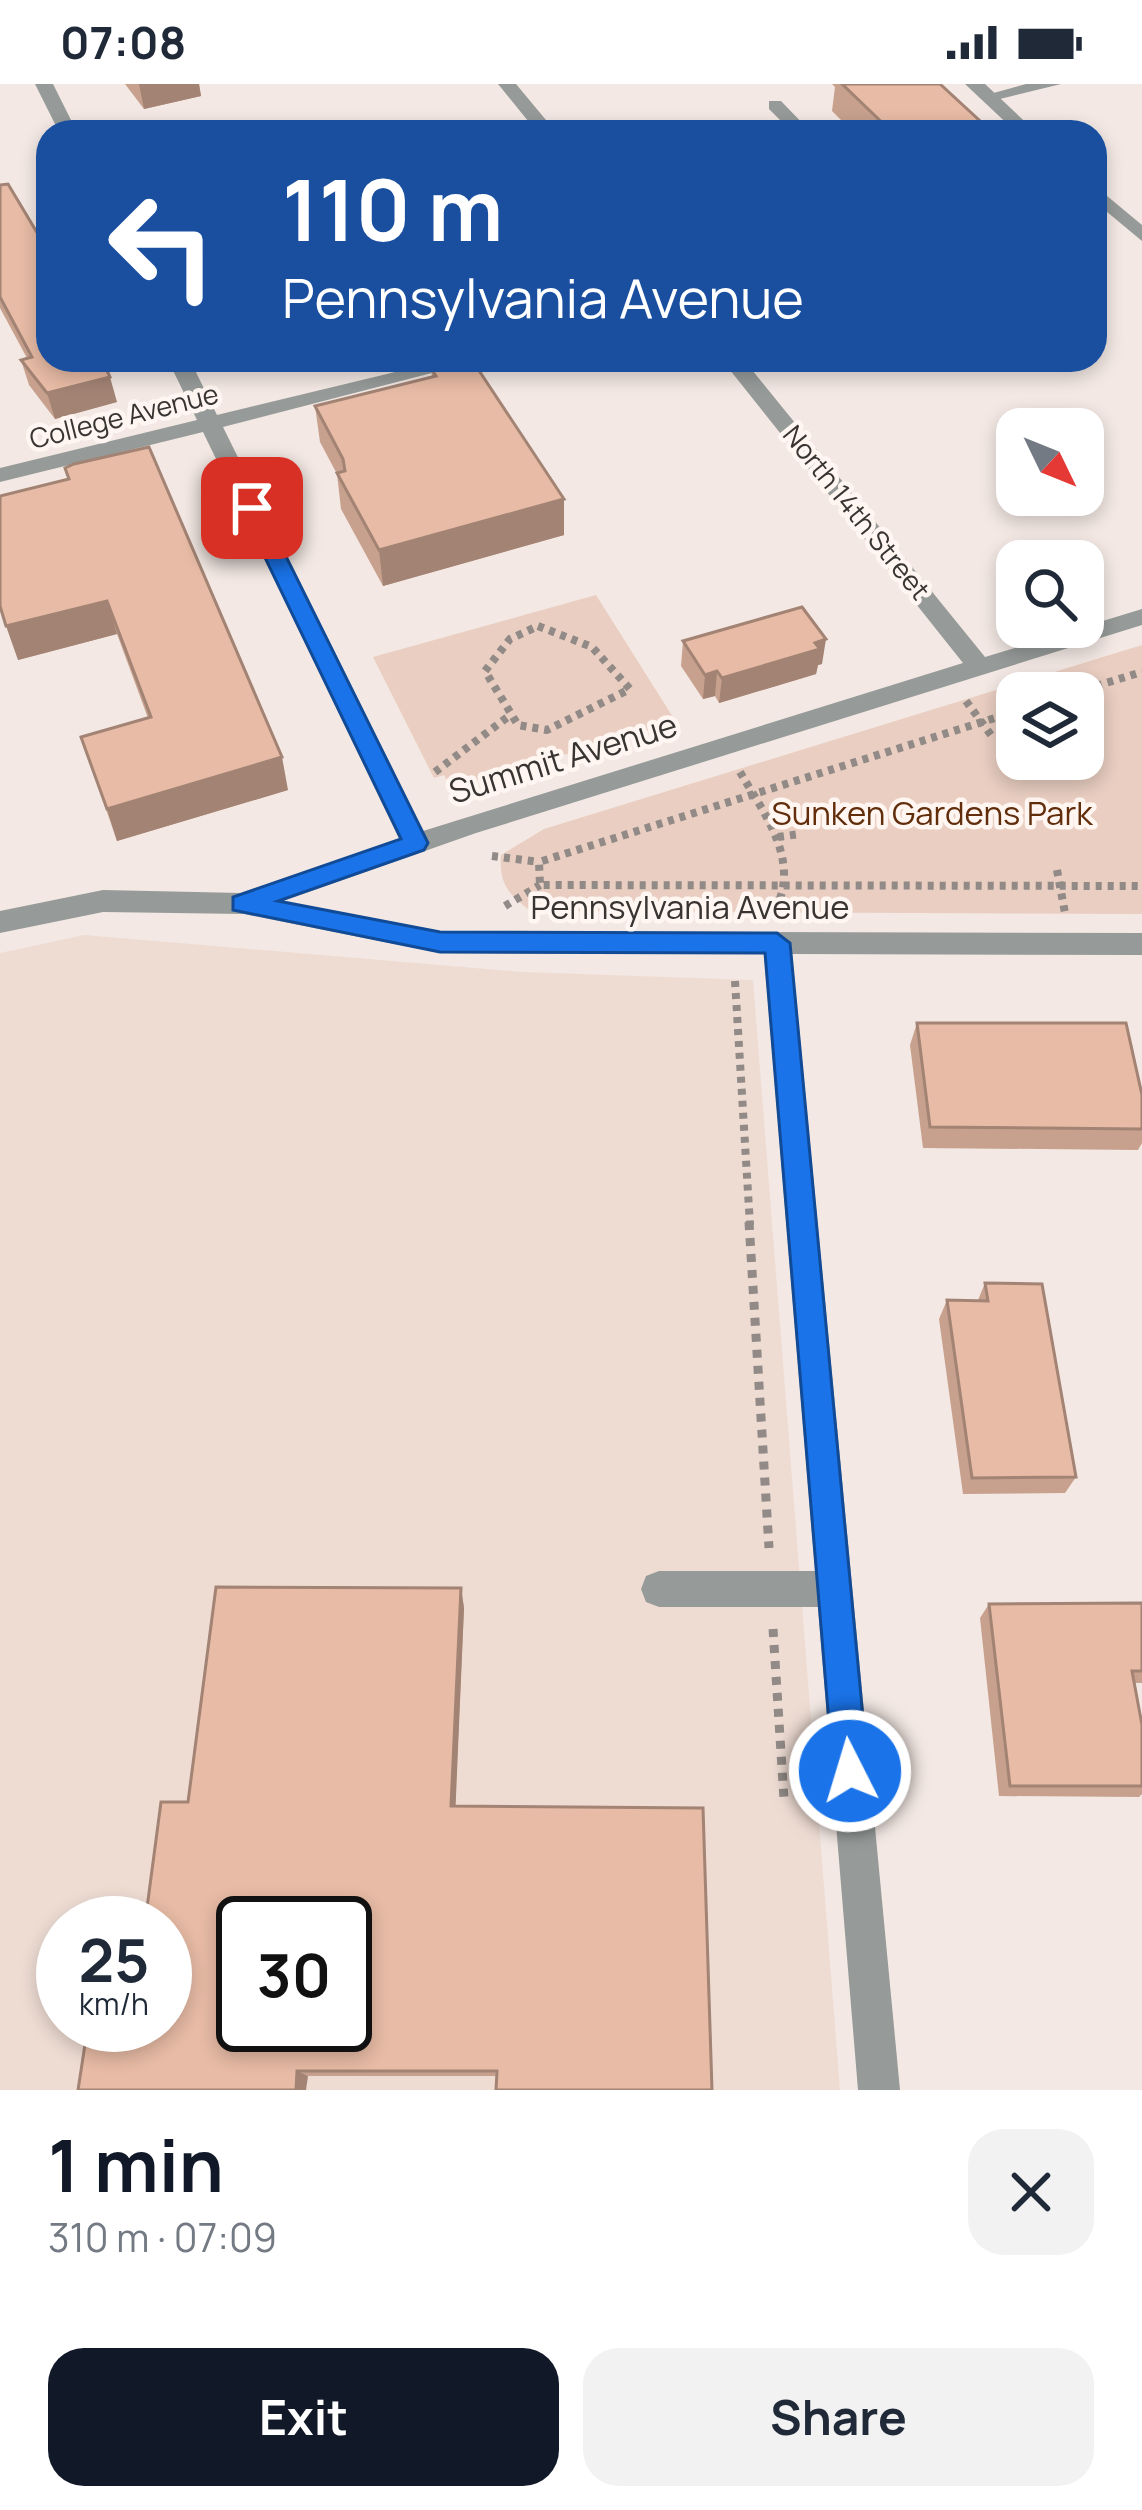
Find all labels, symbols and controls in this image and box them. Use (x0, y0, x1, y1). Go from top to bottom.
text: 07:08 (60, 11, 186, 73)
text: 110 m (282, 151, 503, 266)
icon: left (84, 168, 240, 324)
text: Pennsylvania Avenue (282, 260, 804, 334)
street label: College Avenue (25, 374, 222, 457)
north arrow (996, 408, 1104, 516)
map controls (996, 408, 1104, 780)
street label: North 14th Street (775, 417, 939, 607)
pin (201, 457, 303, 559)
icon: arrive (219, 475, 285, 541)
button: search (996, 540, 1104, 648)
button: layers (996, 672, 1104, 780)
street label: Summit Avenue (443, 701, 682, 814)
park label: Sunken Gardens Park (771, 790, 1094, 835)
street label: Pennsylvania Avenue (531, 884, 849, 929)
position arrow (787, 1708, 913, 1834)
speed limit sign: 30 (216, 1896, 372, 2052)
text: 25 (79, 1918, 149, 2000)
text: km/h (79, 1983, 149, 2024)
text: 1 min (48, 2115, 224, 2214)
button: close (968, 2129, 1094, 2255)
text: 310 m · 07:09 (48, 2210, 277, 2264)
button: Exit (48, 2348, 559, 2486)
button: Share (583, 2348, 1094, 2486)

